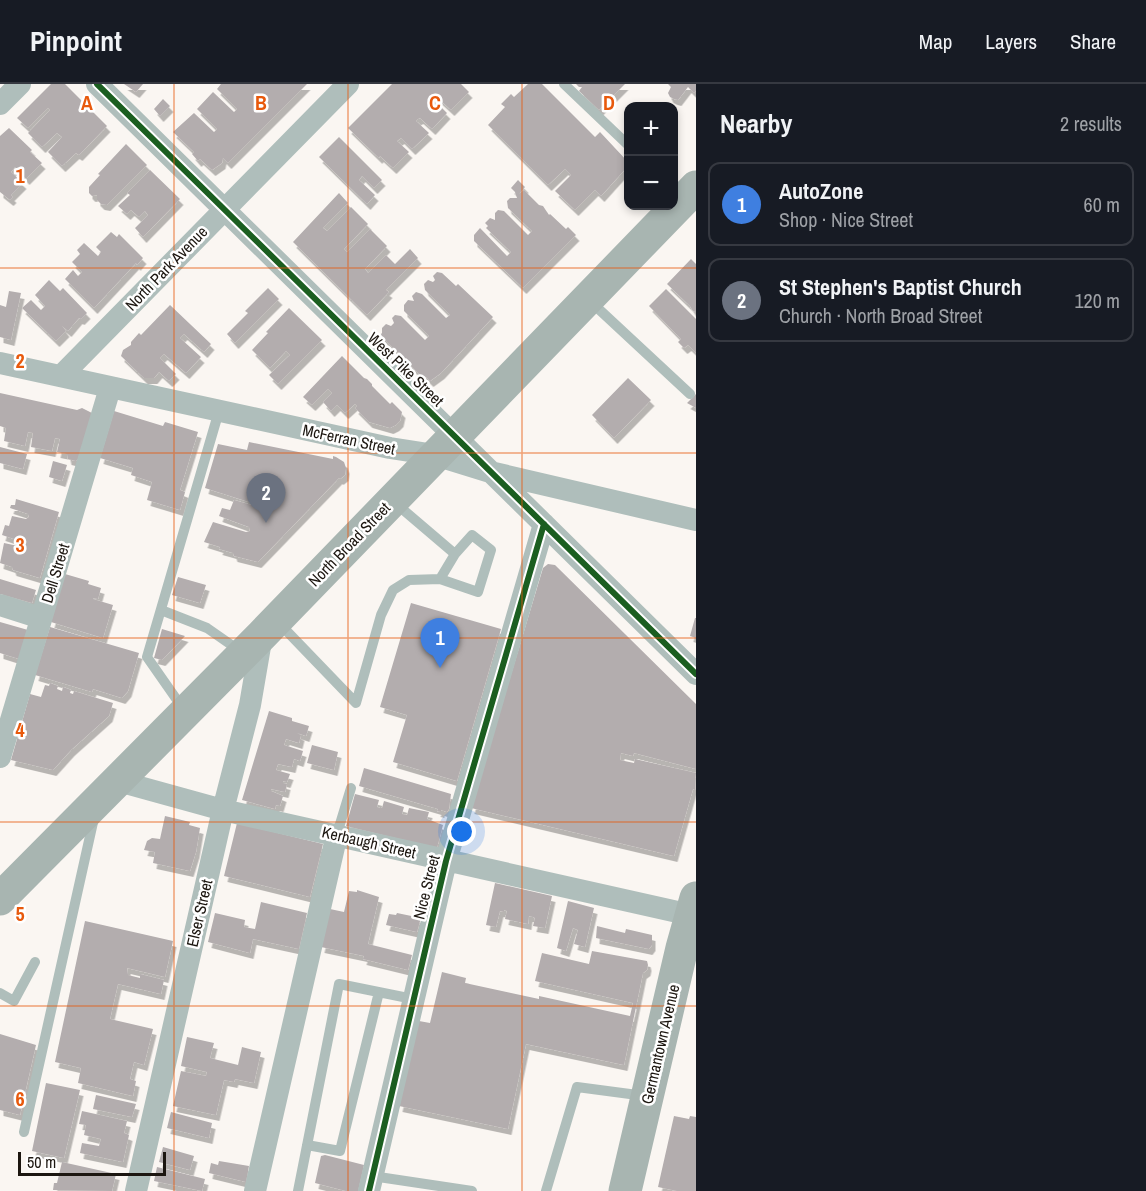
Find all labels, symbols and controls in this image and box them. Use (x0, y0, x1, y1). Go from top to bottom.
text: Pinpoint (30, 22, 122, 60)
text: Map (919, 27, 952, 56)
text: Layers (985, 27, 1037, 56)
text: Share (1070, 27, 1116, 56)
text: A (81, 89, 93, 116)
text: B (255, 89, 267, 116)
text: C (429, 89, 441, 116)
text: D (603, 89, 615, 116)
map controls (624, 102, 678, 210)
button: + (624, 102, 678, 156)
text: Nearby (720, 106, 792, 141)
text: 2 results (1060, 110, 1122, 137)
button: − (624, 156, 678, 210)
text: 1 (15, 162, 25, 189)
text: AutoZone (779, 176, 863, 206)
text: 1 (737, 191, 746, 218)
text: 60 m (1084, 191, 1120, 218)
text: Shop · Nice Street (779, 206, 913, 233)
street label: North Park Avenue (120, 221, 212, 315)
text: St Stephen's Baptist Church (779, 272, 1022, 302)
text: 2 (737, 287, 746, 314)
text: 120 m (1074, 287, 1120, 314)
text: Church · North Broad Street (779, 302, 982, 329)
street label: West Pike Street (363, 327, 449, 411)
text: 2 (15, 347, 25, 374)
street label: McFerran Street (301, 418, 398, 460)
pin: 2 (246, 474, 286, 523)
street label: North Broad Street (303, 497, 395, 591)
text: 3 (15, 531, 25, 558)
street label: Dell Street (36, 540, 75, 606)
pin: 1 (420, 618, 460, 668)
text: 4 (15, 716, 25, 743)
your location (447, 817, 476, 846)
street label: Kerbaugh Street (320, 821, 418, 864)
street label: Nice Street (407, 852, 445, 922)
street label: Elser Street (181, 877, 218, 949)
text: 5 (15, 900, 25, 927)
street label: Germantown Avenue (636, 982, 684, 1106)
text: 6 (15, 1085, 25, 1112)
scale bar (18, 1149, 166, 1176)
text: 50 m (27, 1151, 56, 1173)

